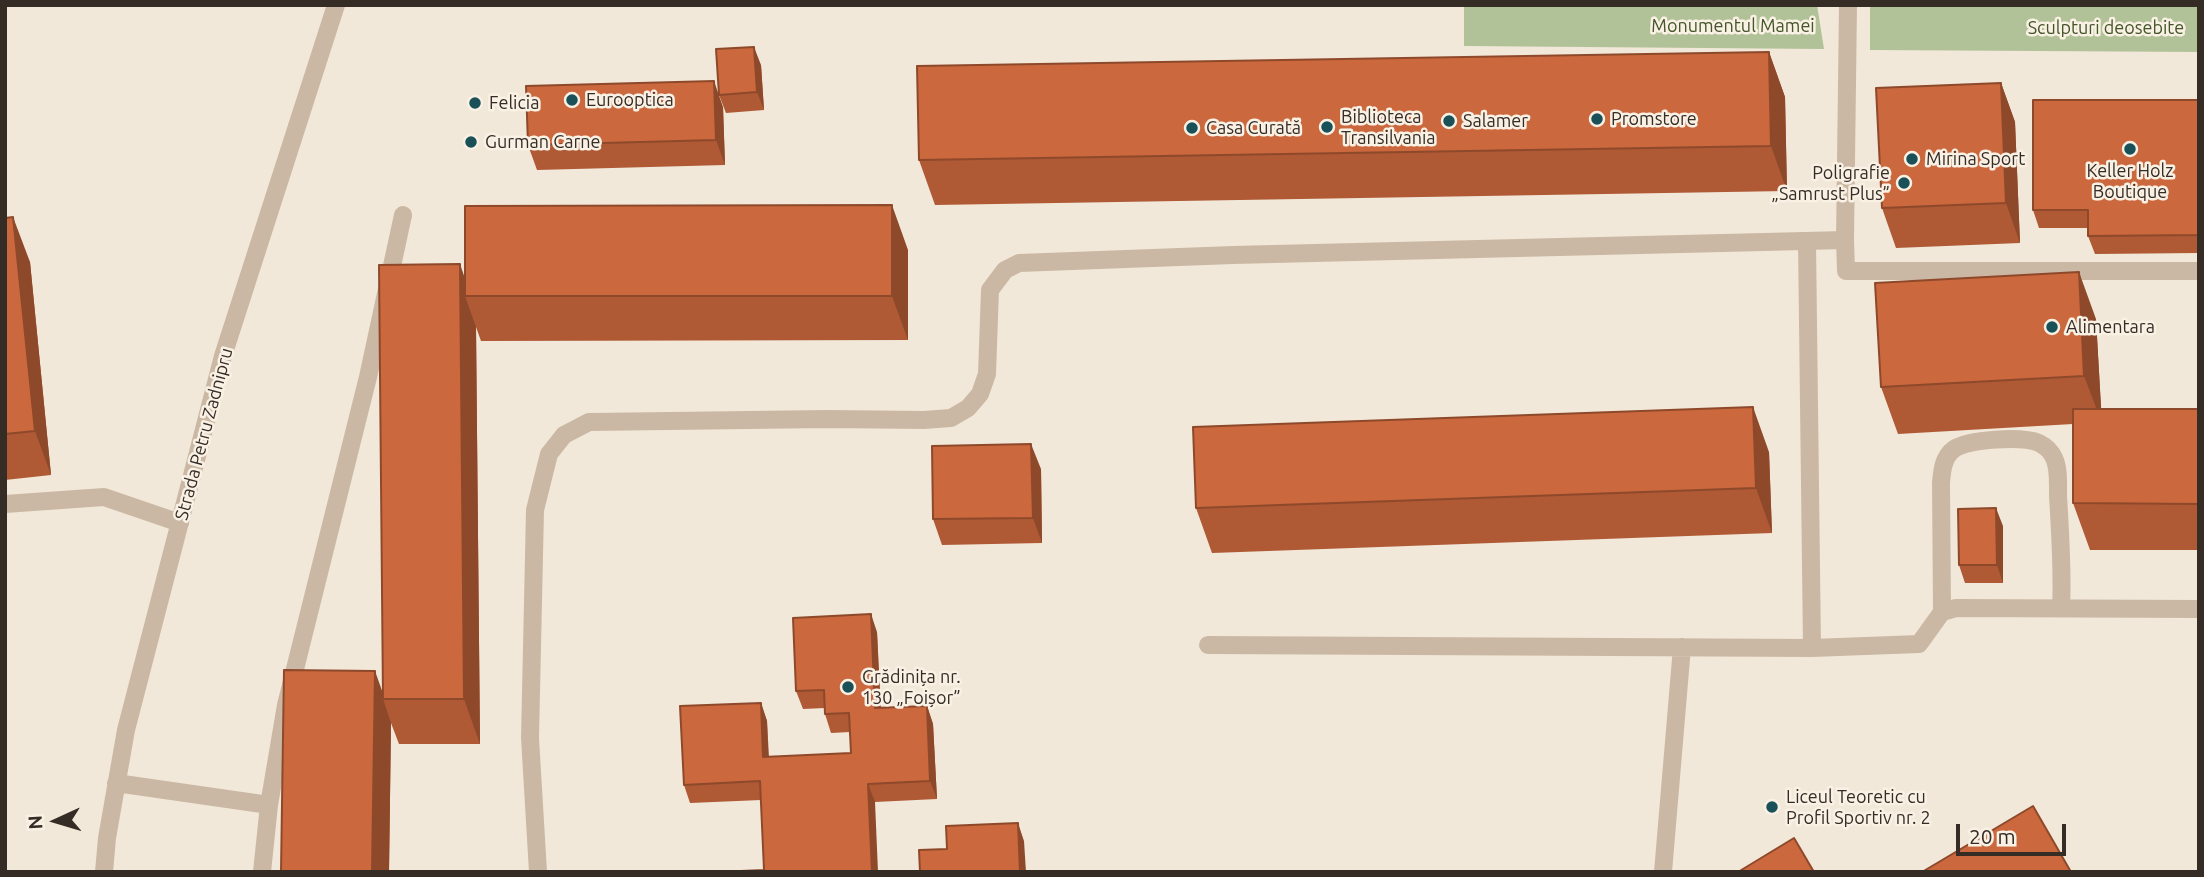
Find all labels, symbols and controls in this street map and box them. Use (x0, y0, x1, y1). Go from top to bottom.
park label: Monumentul Mamei (1651, 15, 1815, 37)
park label: Sculpturi deosebite (2028, 17, 2184, 39)
place label: Eurooptica (586, 89, 674, 111)
place label: Felicia (489, 92, 539, 114)
marker: Eurooptica (564, 92, 580, 108)
marker: Felicia (467, 95, 483, 111)
place label: Biblioteca Transilvania (1341, 106, 1436, 148)
place label: Promstore (1611, 108, 1697, 130)
place label: Salamer (1463, 110, 1528, 132)
marker: Promstore (1589, 111, 1605, 127)
marker: Salamer (1441, 113, 1457, 129)
place label: Casa Curată (1206, 117, 1301, 139)
marker: Biblioteca Transilvania (1319, 119, 1335, 135)
marker: Casa Curată (1184, 120, 1200, 136)
place label: Gurman Carne (485, 131, 601, 153)
marker: Gurman Carne (463, 134, 479, 150)
marker: Keller Holz Boutique (2122, 141, 2138, 157)
place label: Mirina Sport (1926, 148, 2025, 170)
marker: Mirina Sport (1904, 151, 1920, 167)
place label: Keller Holz Boutique (2086, 160, 2174, 202)
place label: Poligrafie „Samrust Plus” (1771, 162, 1890, 204)
marker: Poligrafie „Samrust Plus” (1896, 175, 1912, 191)
place label: Alimentara (2066, 316, 2155, 338)
marker: Alimentara (2044, 319, 2060, 335)
street label: Strada Petru Zadnipru (171, 346, 237, 522)
place label: Grădinița nr. 130 „Foișor” (862, 666, 961, 708)
marker: Grădinița nr. 130 „Foișor” (840, 679, 856, 695)
north arrow (21, 786, 91, 856)
place label: Liceul Teoretic cu Profil Sportiv nr. 2 (1786, 786, 1931, 828)
marker: Liceul Teoretic cu Profil Sportiv nr. 2 (1764, 799, 1780, 815)
scale bar (1959, 810, 2069, 854)
text: N (24, 815, 47, 830)
text: 20 m (1969, 824, 2016, 848)

